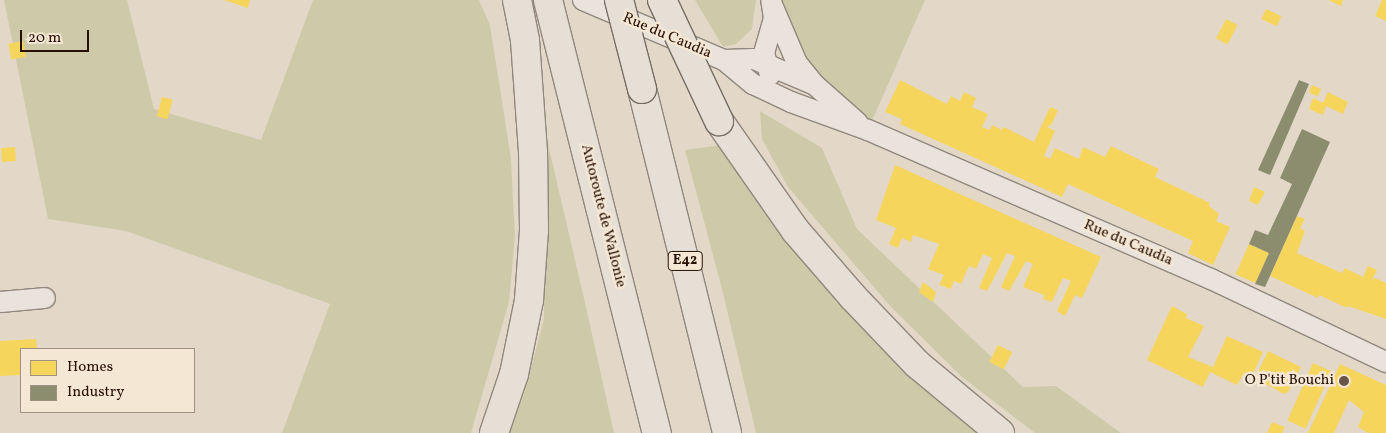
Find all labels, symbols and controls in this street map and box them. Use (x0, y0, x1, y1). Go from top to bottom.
street label: Rue du Caudia (620, 9, 714, 63)
scale bar (22, 20, 91, 52)
text: 20 m (28, 28, 61, 49)
street label: Autoroute de Wallonie (576, 142, 630, 290)
street label: Rue du Caudia (1081, 216, 1175, 270)
road number: E42 (668, 250, 702, 272)
legend (20, 348, 195, 413)
text: Homes (67, 357, 113, 378)
place label: O P'tit Bouchi (1245, 372, 1334, 390)
marker: O P'tit Bouchi (1338, 375, 1350, 387)
text: Industry (67, 382, 124, 403)

